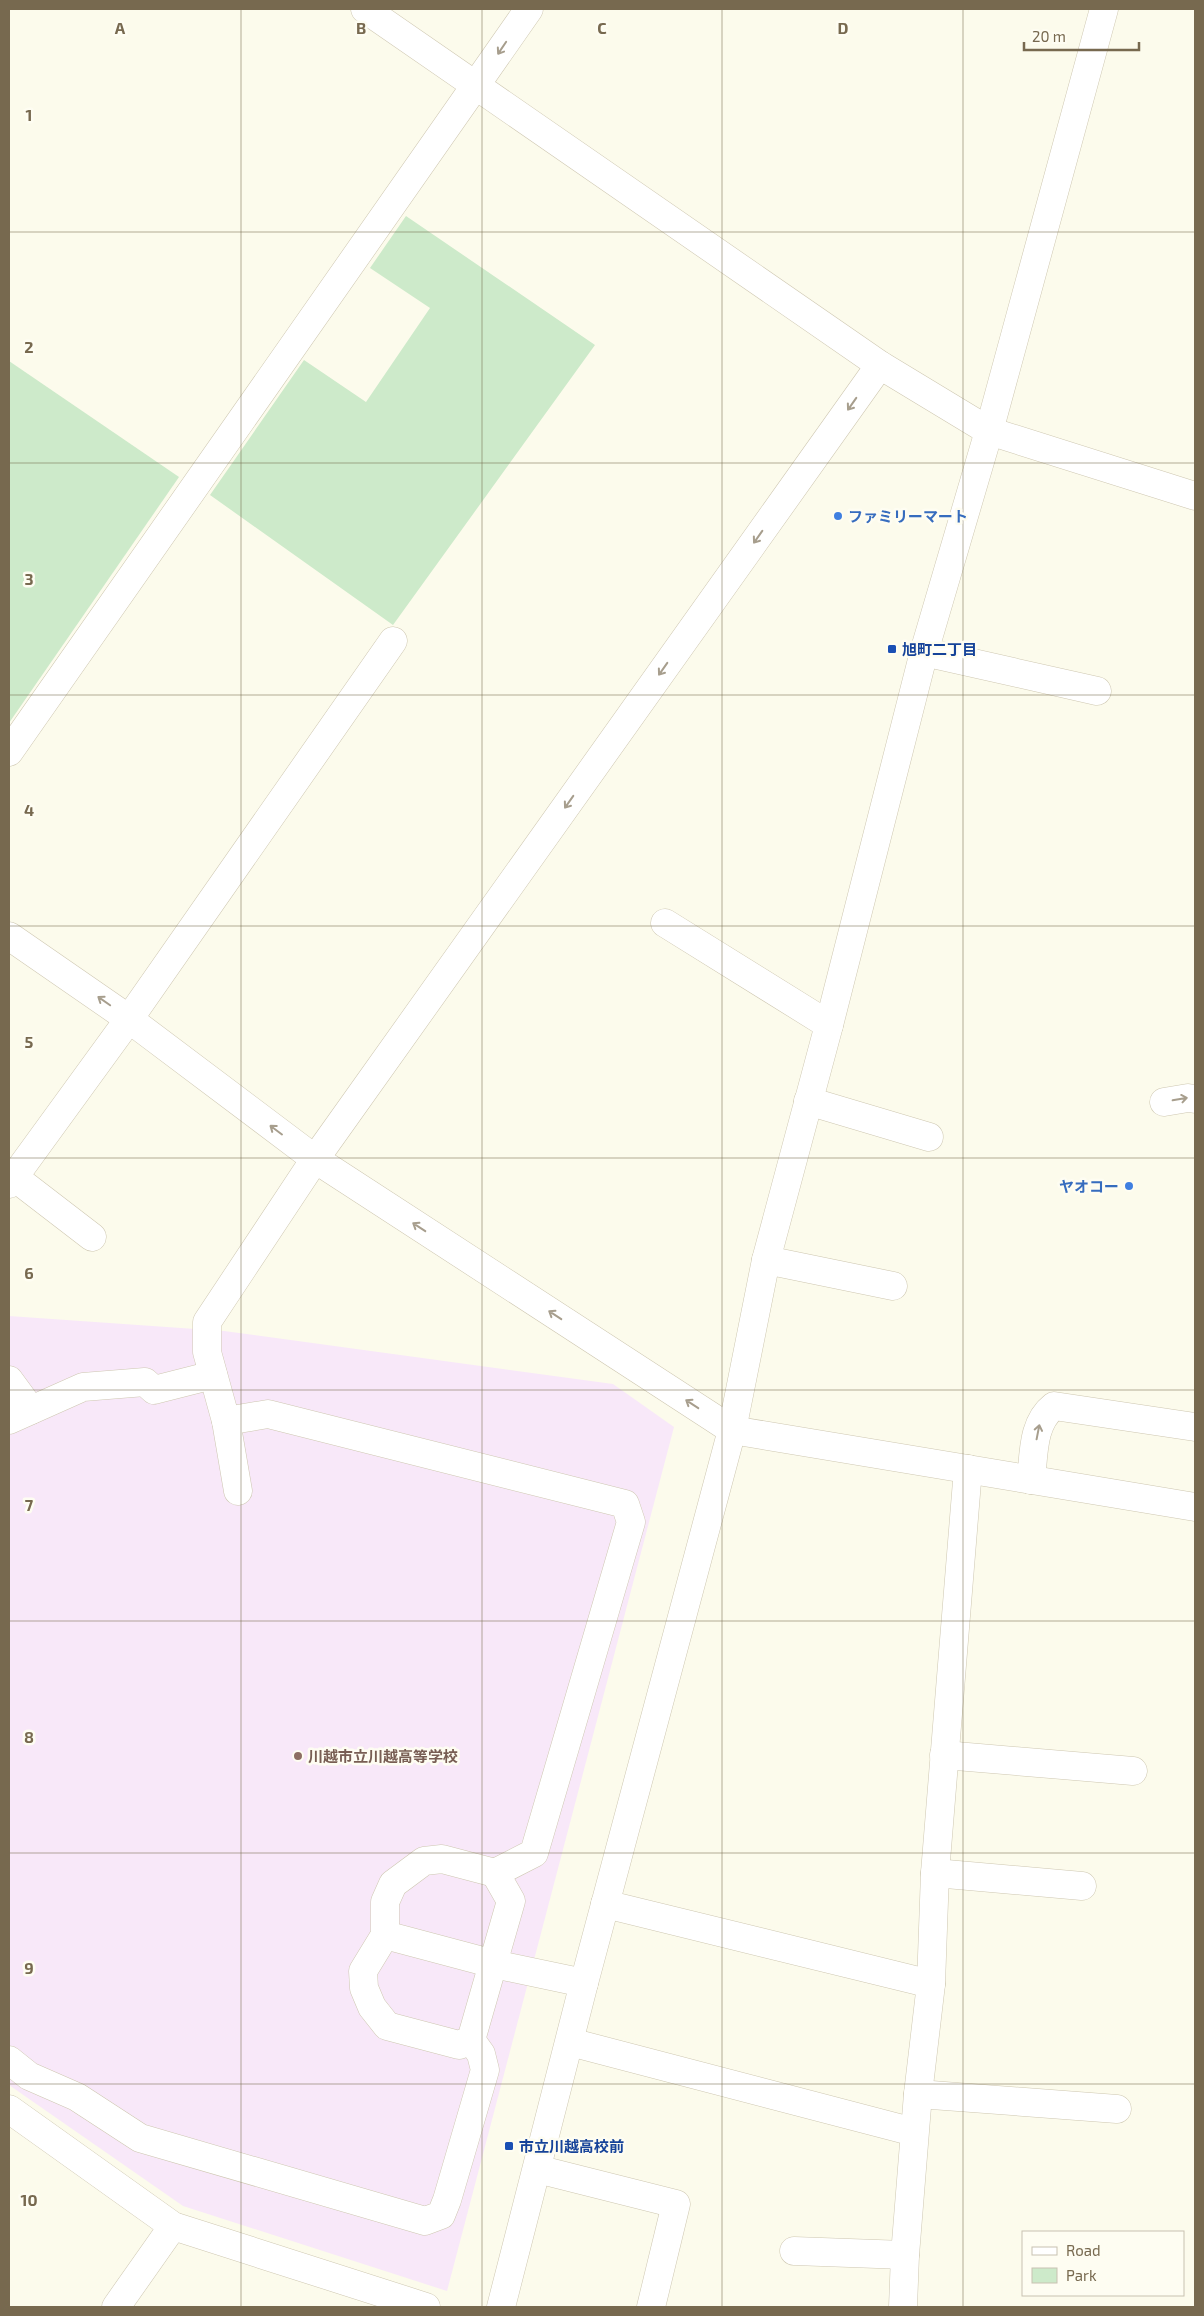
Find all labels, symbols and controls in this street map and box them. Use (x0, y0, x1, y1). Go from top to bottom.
text: A (115, 18, 126, 37)
text: B (356, 18, 366, 37)
text: C (597, 18, 607, 37)
text: D (838, 18, 849, 37)
scale bar (1024, 20, 1139, 52)
text: 20 m (1032, 27, 1066, 45)
one-way arrow (497, 41, 507, 55)
text: 1 (26, 105, 32, 124)
text: 2 (24, 337, 34, 356)
one-way arrow (847, 397, 857, 411)
place label: ファミリーマート (848, 507, 968, 525)
marker: ファミリーマート (832, 510, 844, 522)
one-way arrow (752, 530, 763, 543)
text: 3 (24, 569, 34, 588)
place label: 旭町二丁目 (902, 640, 977, 658)
marker: 旭町二丁目 (886, 643, 898, 655)
one-way arrow (658, 662, 668, 676)
one-way arrow (564, 795, 574, 809)
text: 4 (24, 800, 34, 819)
one-way arrow (97, 996, 111, 1006)
text: 5 (25, 1032, 34, 1051)
one-way arrow (1171, 1094, 1187, 1104)
one-way arrow (269, 1125, 283, 1135)
place label: ヤオコー (1059, 1177, 1119, 1195)
marker: ヤオコー (1123, 1180, 1135, 1192)
one-way arrow (412, 1222, 426, 1232)
text: 6 (24, 1263, 34, 1282)
one-way arrow (549, 1310, 563, 1320)
one-way arrow (685, 1399, 699, 1409)
one-way arrow (1033, 1424, 1043, 1440)
text: 7 (25, 1495, 34, 1514)
text: 8 (24, 1727, 34, 1746)
place label: 川越市立川越高等学校 (308, 1747, 458, 1765)
marker: 川越市立川越高等学校 (292, 1750, 304, 1762)
text: 9 (24, 1958, 34, 1977)
place label: 市立川越高校前 (519, 2137, 624, 2155)
marker: 市立川越高校前 (503, 2140, 515, 2152)
text: 10 (20, 2190, 38, 2209)
legend (1022, 2231, 1184, 2296)
text: Road (1066, 2241, 1101, 2259)
text: Park (1066, 2266, 1097, 2284)

